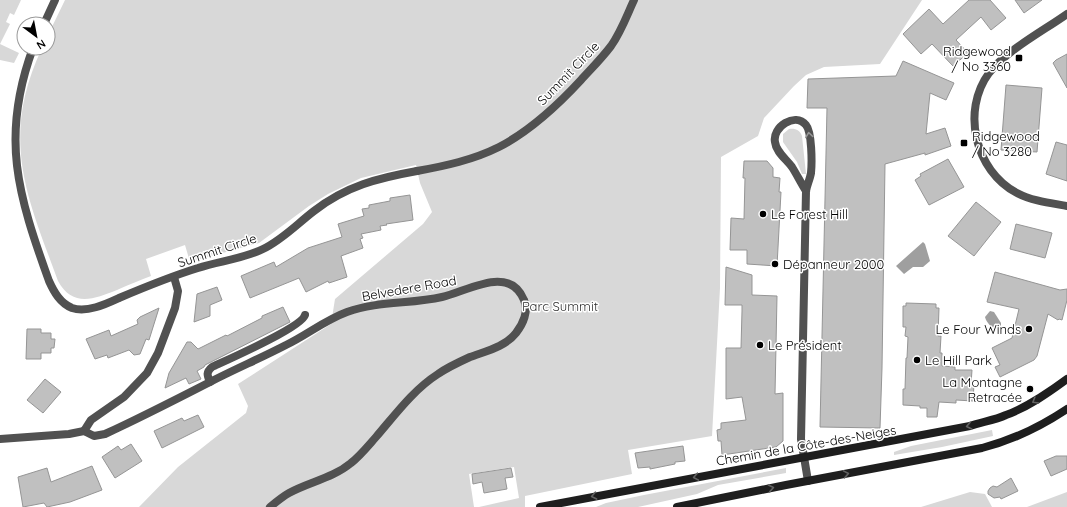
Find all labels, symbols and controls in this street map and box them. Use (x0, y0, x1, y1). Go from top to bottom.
north arrow (16, 16, 56, 56)
text: N (34, 36, 48, 53)
street label: Summit Circle (534, 38, 602, 108)
place label: Ridgewood / No 3360 (943, 43, 1011, 74)
marker: Ridgewood / No 3360 (1014, 53, 1024, 63)
place label: Ridgewood / No 3280 (972, 128, 1040, 159)
one-way arrow (805, 132, 814, 138)
marker: Ridgewood / No 3280 (959, 138, 969, 148)
place label: Le Forest Hill (771, 206, 848, 222)
marker: Le Forest Hill (758, 209, 768, 219)
street label: Summit Circle (175, 230, 259, 270)
place label: Dépanneur 2000 (783, 256, 885, 272)
marker: Dépanneur 2000 (770, 259, 780, 269)
street label: Belvedere Road (360, 272, 458, 304)
park label: Parc Summit (522, 298, 598, 314)
place label: Le Four Winds (935, 321, 1021, 337)
marker: Le Four Winds (1024, 324, 1034, 334)
place label: Le Président (768, 337, 842, 353)
marker: Le Président (755, 340, 765, 350)
place label: Le Hill Park (925, 352, 992, 368)
marker: Le Hill Park (912, 355, 922, 365)
place label: La Montagne Retracée (942, 374, 1022, 405)
marker: La Montagne Retracée (1025, 384, 1035, 394)
one-way arrow (1032, 396, 1039, 403)
street label: Chemin de la Côte-des-Neiges (715, 421, 897, 469)
one-way arrow (966, 421, 972, 429)
one-way arrow (843, 470, 849, 479)
one-way arrow (693, 472, 699, 481)
one-way arrow (768, 484, 774, 493)
one-way arrow (591, 491, 597, 500)

